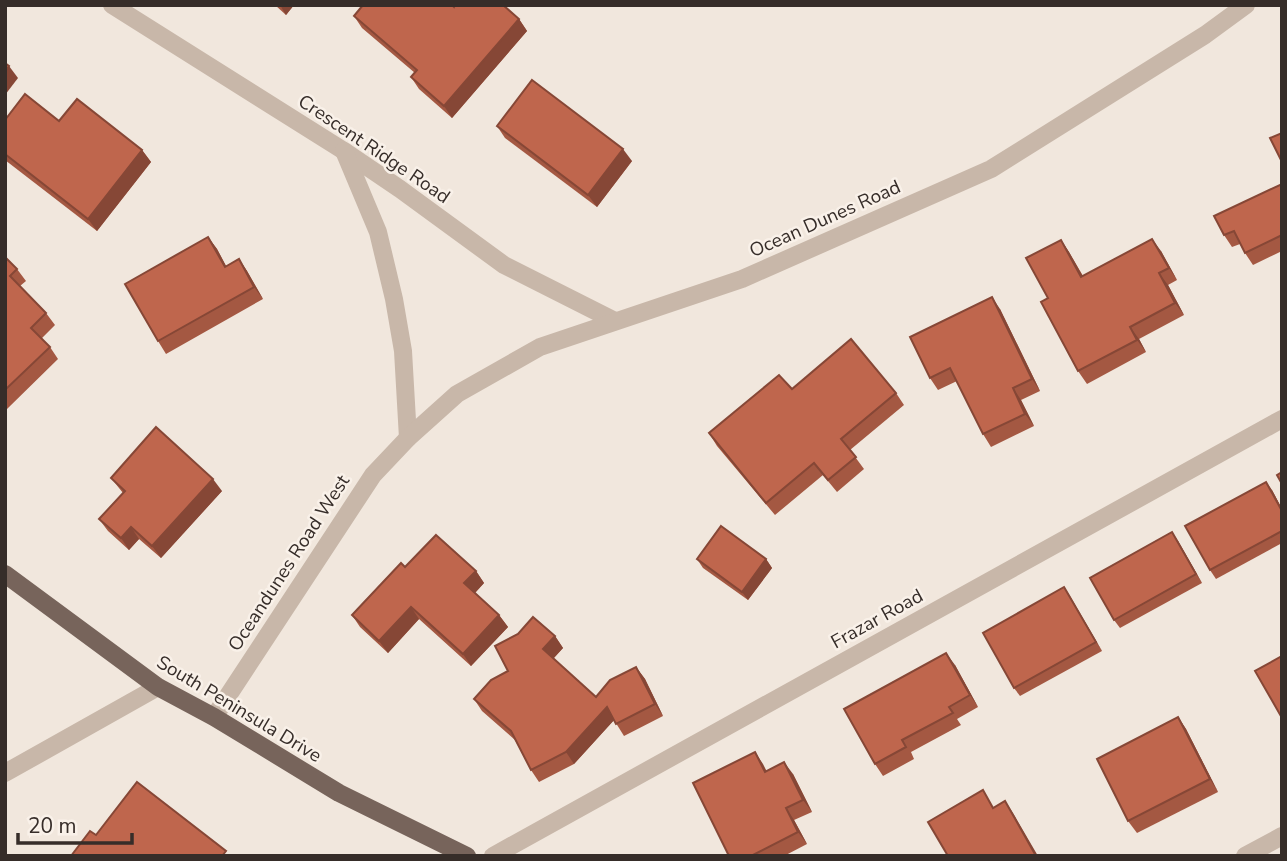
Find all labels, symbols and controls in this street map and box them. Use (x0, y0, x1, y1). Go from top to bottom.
street label: Crescent Ridge Road (293, 88, 455, 210)
street label: Ocean Dunes Road (745, 174, 905, 264)
street label: Oceandunes Road West (222, 469, 356, 656)
street label: Frazar Road (826, 583, 928, 655)
street label: South Peninsula Drive (152, 649, 326, 769)
scale bar (18, 802, 131, 846)
text: 20 m (28, 812, 77, 840)

